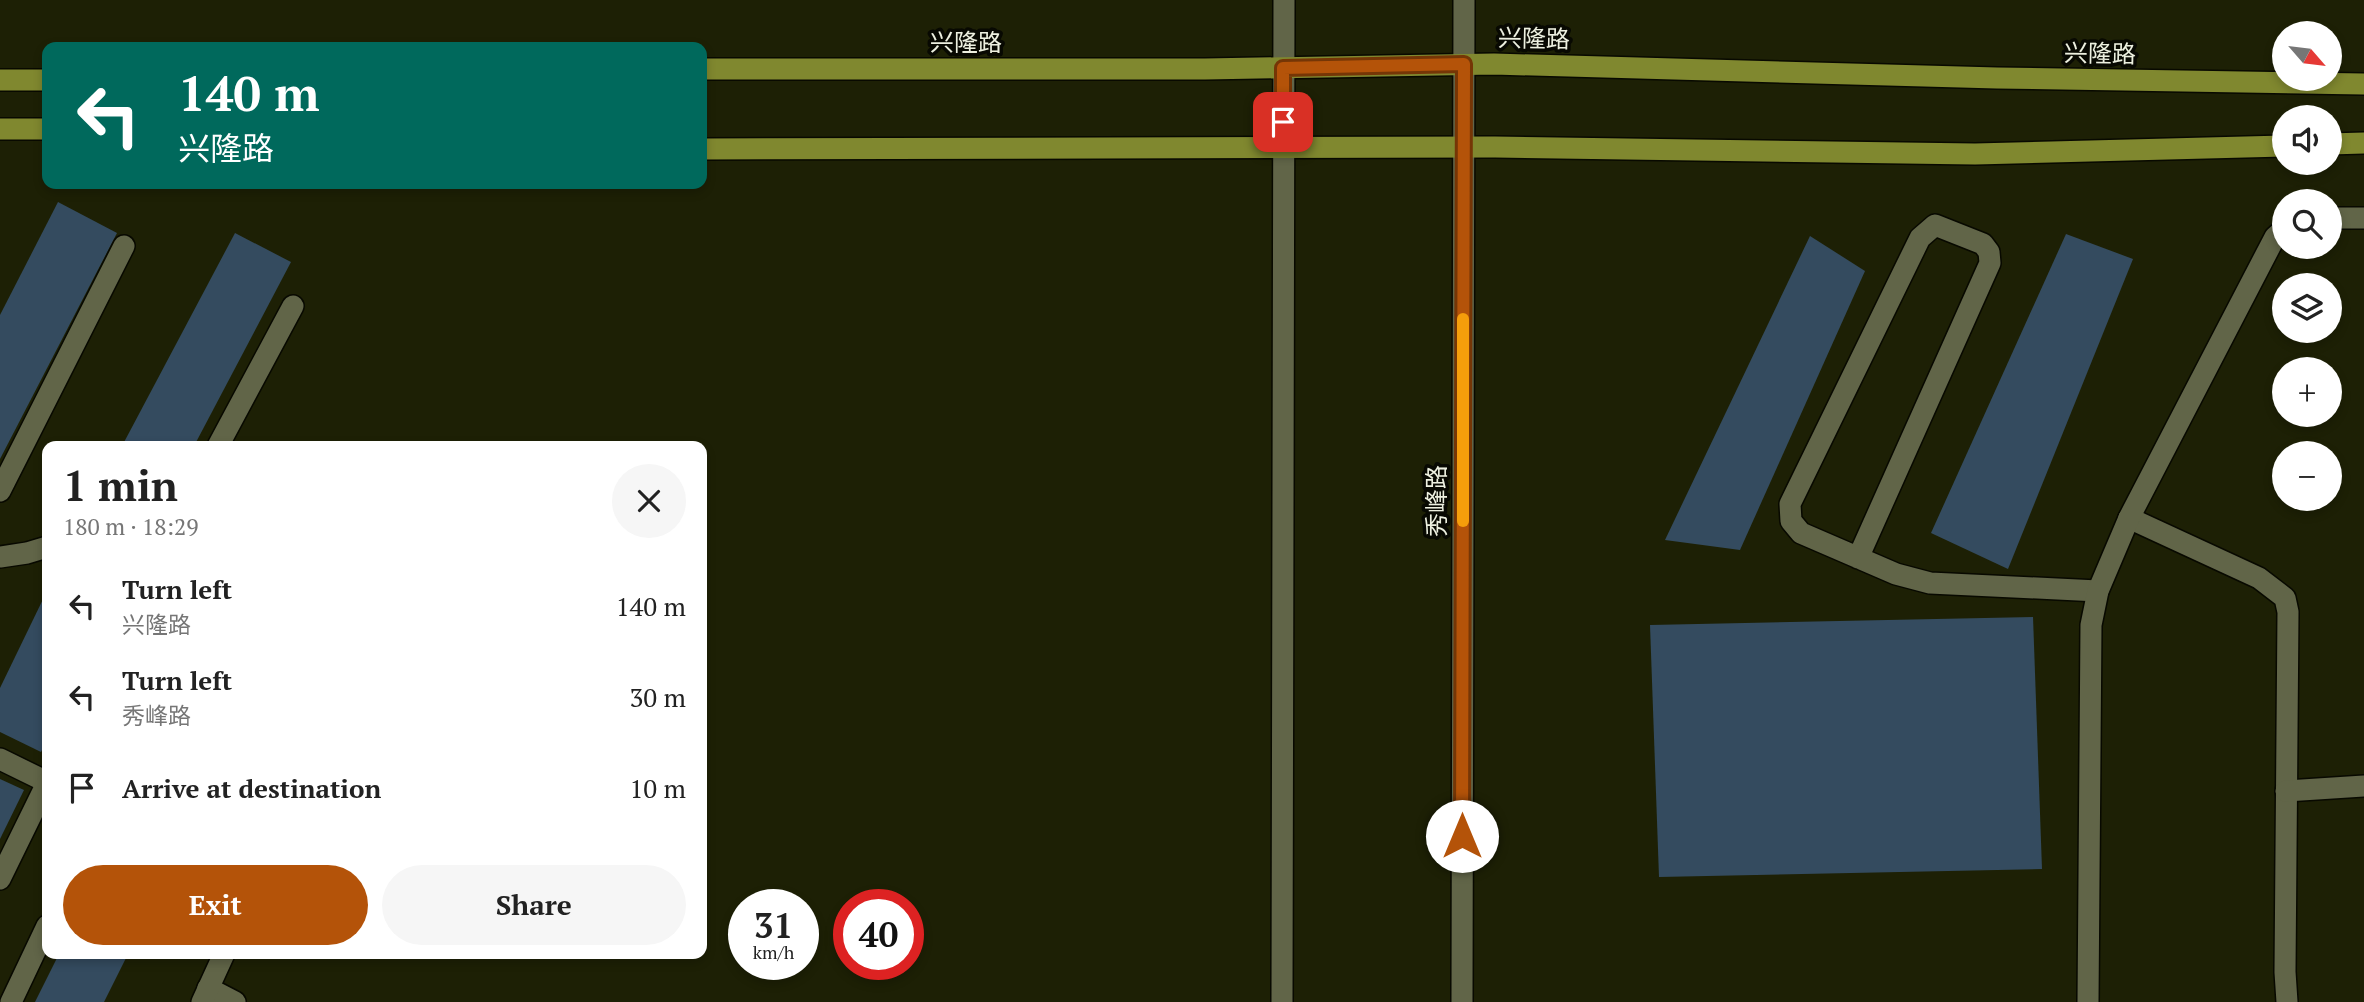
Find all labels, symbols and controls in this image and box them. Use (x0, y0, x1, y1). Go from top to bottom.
street label: 兴隆路 (1498, 21, 1570, 55)
north arrow (2272, 21, 2342, 91)
map controls (2272, 21, 2342, 511)
street label: 兴隆路 (930, 26, 1002, 58)
street label: 兴隆路 (2064, 36, 2136, 70)
text: 140 m (178, 60, 320, 125)
icon: left (63, 70, 154, 161)
pin (1253, 92, 1313, 152)
icon: arrive (1264, 103, 1302, 141)
button: sound (2272, 105, 2342, 175)
text: 兴隆路 (178, 127, 274, 169)
button: search (2272, 189, 2342, 259)
button: layers (2272, 273, 2342, 343)
button: + (2272, 357, 2342, 427)
button: − (2272, 441, 2342, 511)
text: 1 min (63, 457, 178, 513)
button: close (612, 464, 686, 538)
street label: 秀峰路 (1420, 465, 1452, 537)
text: 180 m · 18:29 (63, 511, 198, 542)
text: Turn left (122, 572, 232, 606)
icon: left (63, 587, 101, 625)
text: 140 m (616, 589, 686, 623)
text: 兴隆路 (122, 609, 191, 640)
text: Turn left (122, 663, 232, 697)
icon: left (63, 678, 101, 716)
text: 30 m (630, 680, 686, 714)
text: 秀峰路 (122, 700, 191, 731)
icon: arrive (63, 769, 101, 807)
text: Arrive at destination (122, 771, 381, 805)
text: 10 m (630, 771, 686, 805)
position arrow (1425, 799, 1499, 873)
button: Exit (63, 865, 368, 945)
button: Share (382, 865, 686, 945)
speed limit sign: 40 (833, 889, 924, 980)
text: 31 (754, 902, 793, 948)
text: km/h (753, 940, 794, 964)

